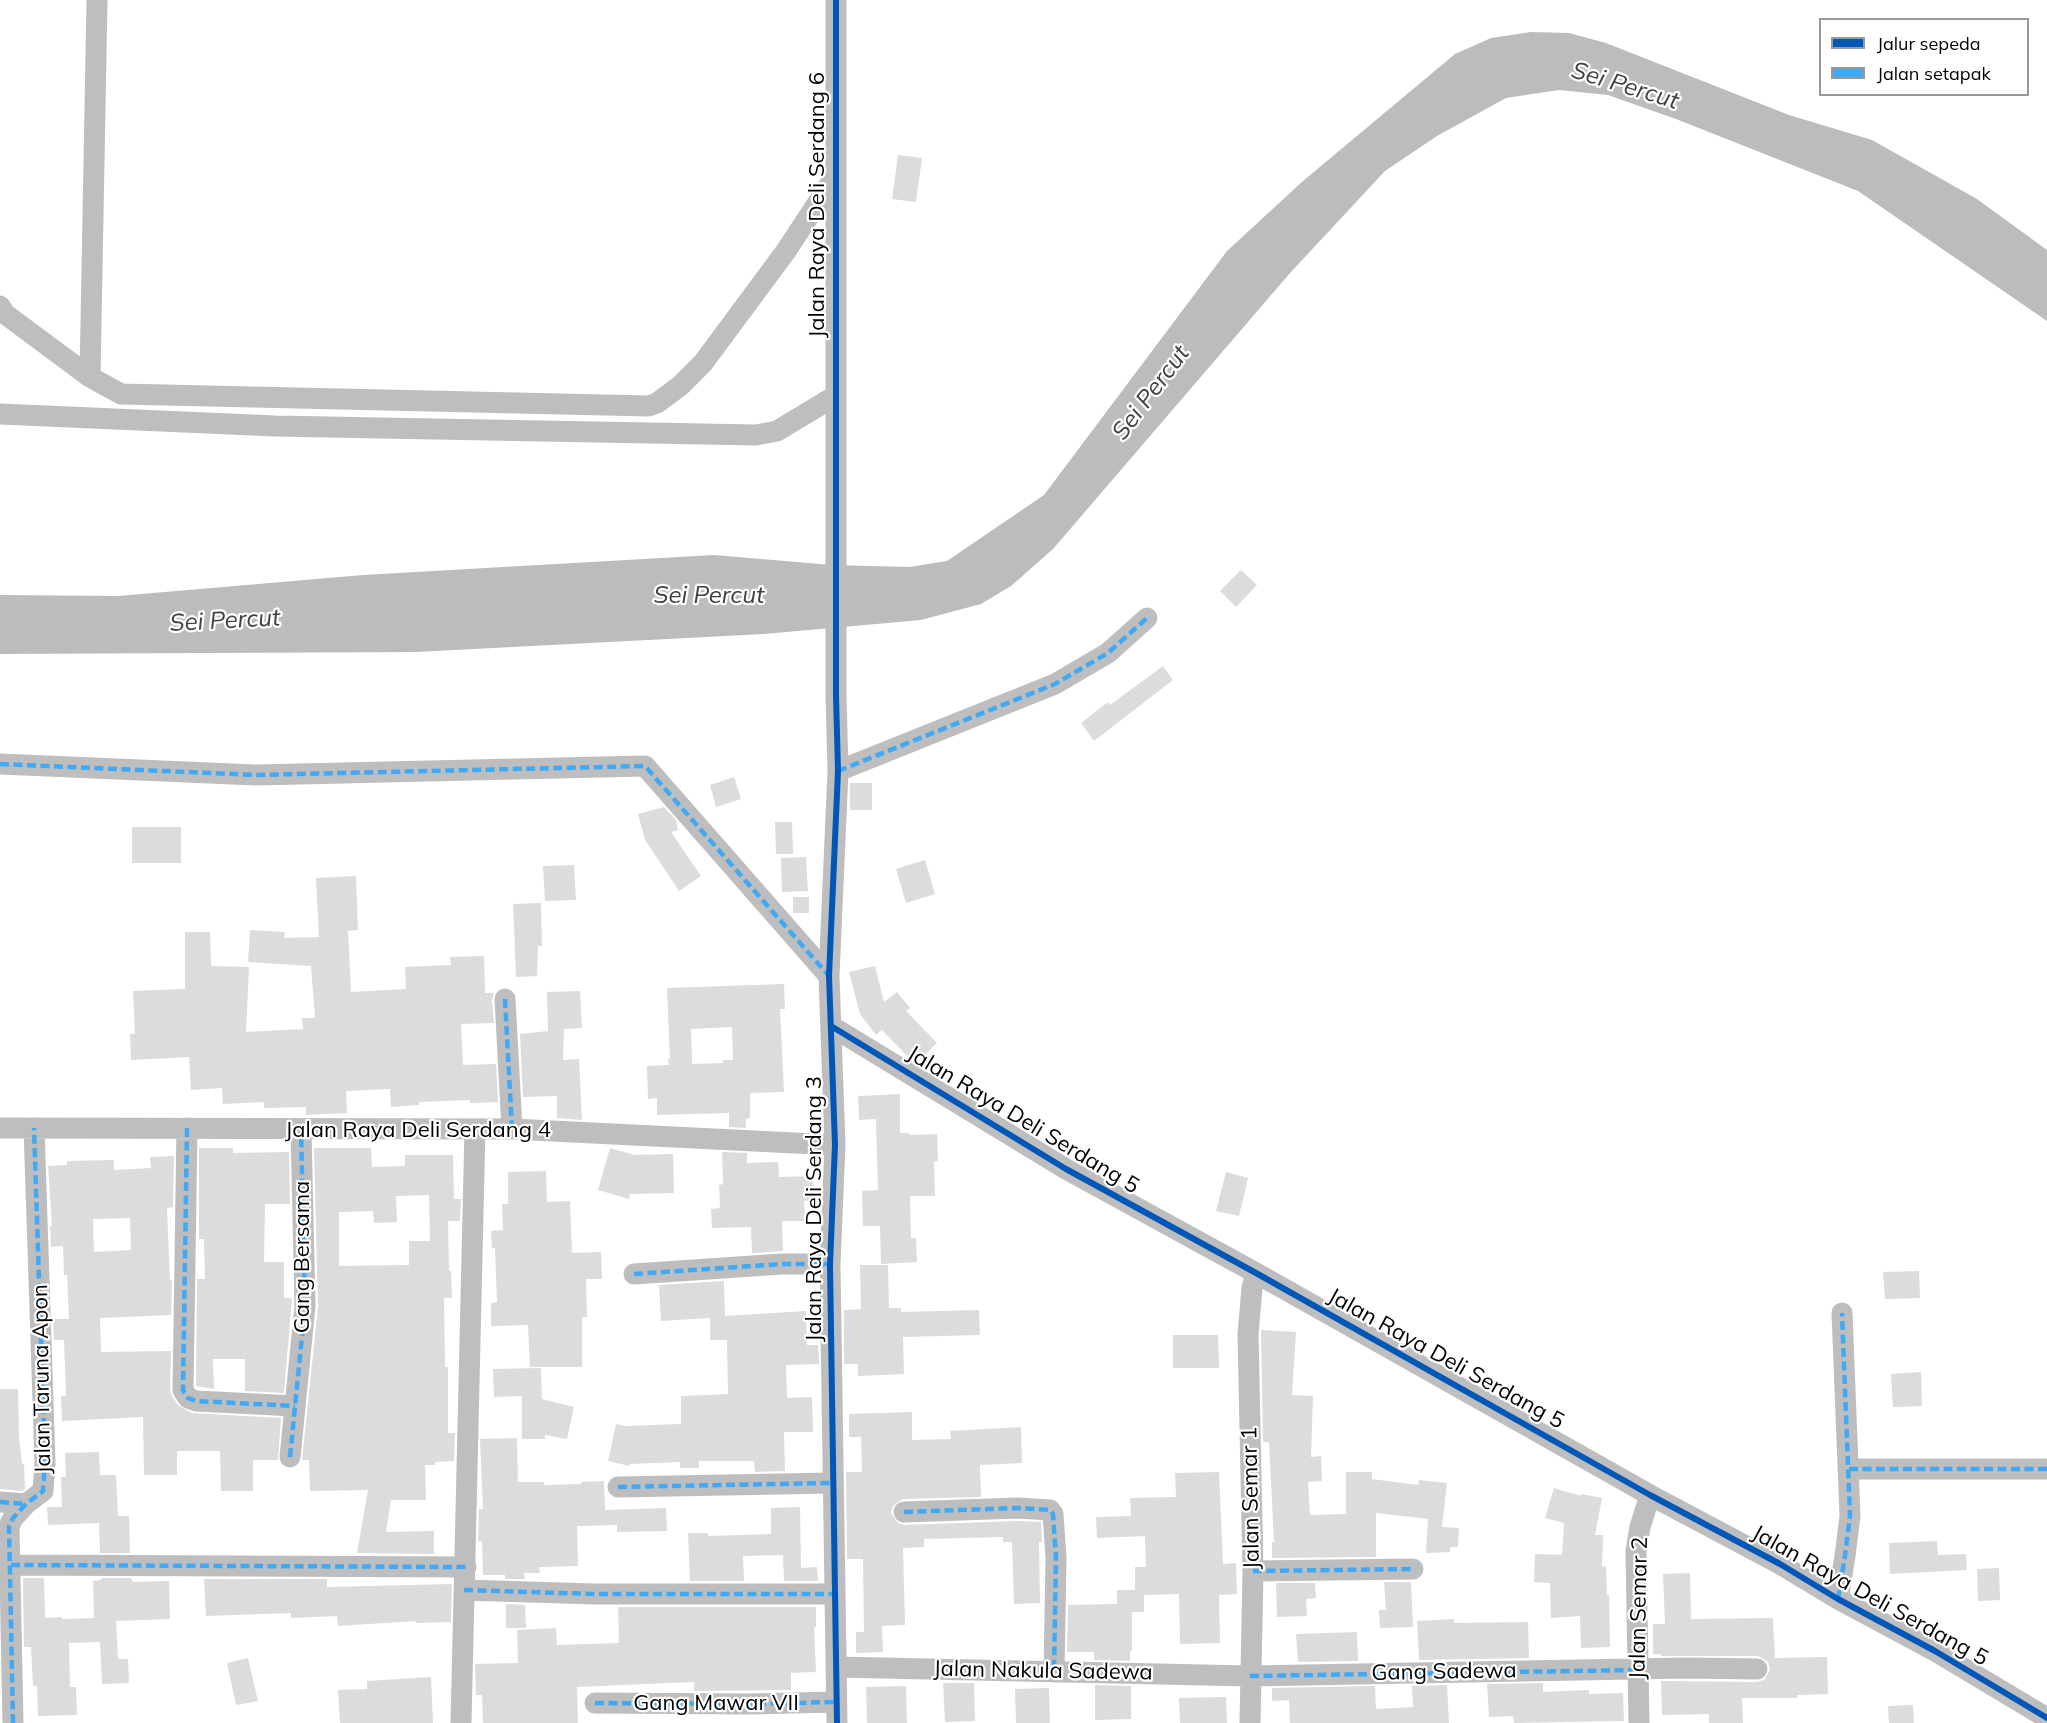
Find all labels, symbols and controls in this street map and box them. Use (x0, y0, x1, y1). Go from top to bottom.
legend (1819, 18, 2029, 96)
text: Jalur sepeda (1877, 32, 1981, 55)
water label: Sei Percut (1568, 56, 1682, 116)
text: Jalan setapak (1877, 62, 1991, 85)
street label: Jalan Raya Deli Serdang 6 (804, 72, 830, 338)
water label: Sei Percut (1106, 340, 1196, 446)
water label: Sei Percut (654, 582, 764, 610)
water label: Sei Percut (169, 604, 281, 638)
street label: Jalan Raya Deli Serdang 5 (902, 1040, 1144, 1200)
street label: Jalan Raya Deli Serdang 3 (801, 1076, 827, 1342)
street label: Jalan Raya Deli Serdang 4 (285, 1117, 551, 1143)
street label: Gang Bersama (289, 1181, 315, 1333)
street label: Jalan Raya Deli Serdang 5 (1323, 1283, 1569, 1435)
street label: Jalan Taruna Apon (27, 1284, 57, 1474)
street label: Jalan Semar 1 (1237, 1426, 1265, 1570)
street label: Jalan Raya Deli Serdang 5 (1747, 1520, 1993, 1672)
street label: Jalan Semar 2 (1625, 1536, 1653, 1680)
street label: Jalan Nakula Sadewa (933, 1656, 1153, 1686)
street label: Gang Sadewa (1371, 1658, 1517, 1686)
street label: Gang Mawar VII (633, 1690, 799, 1716)

